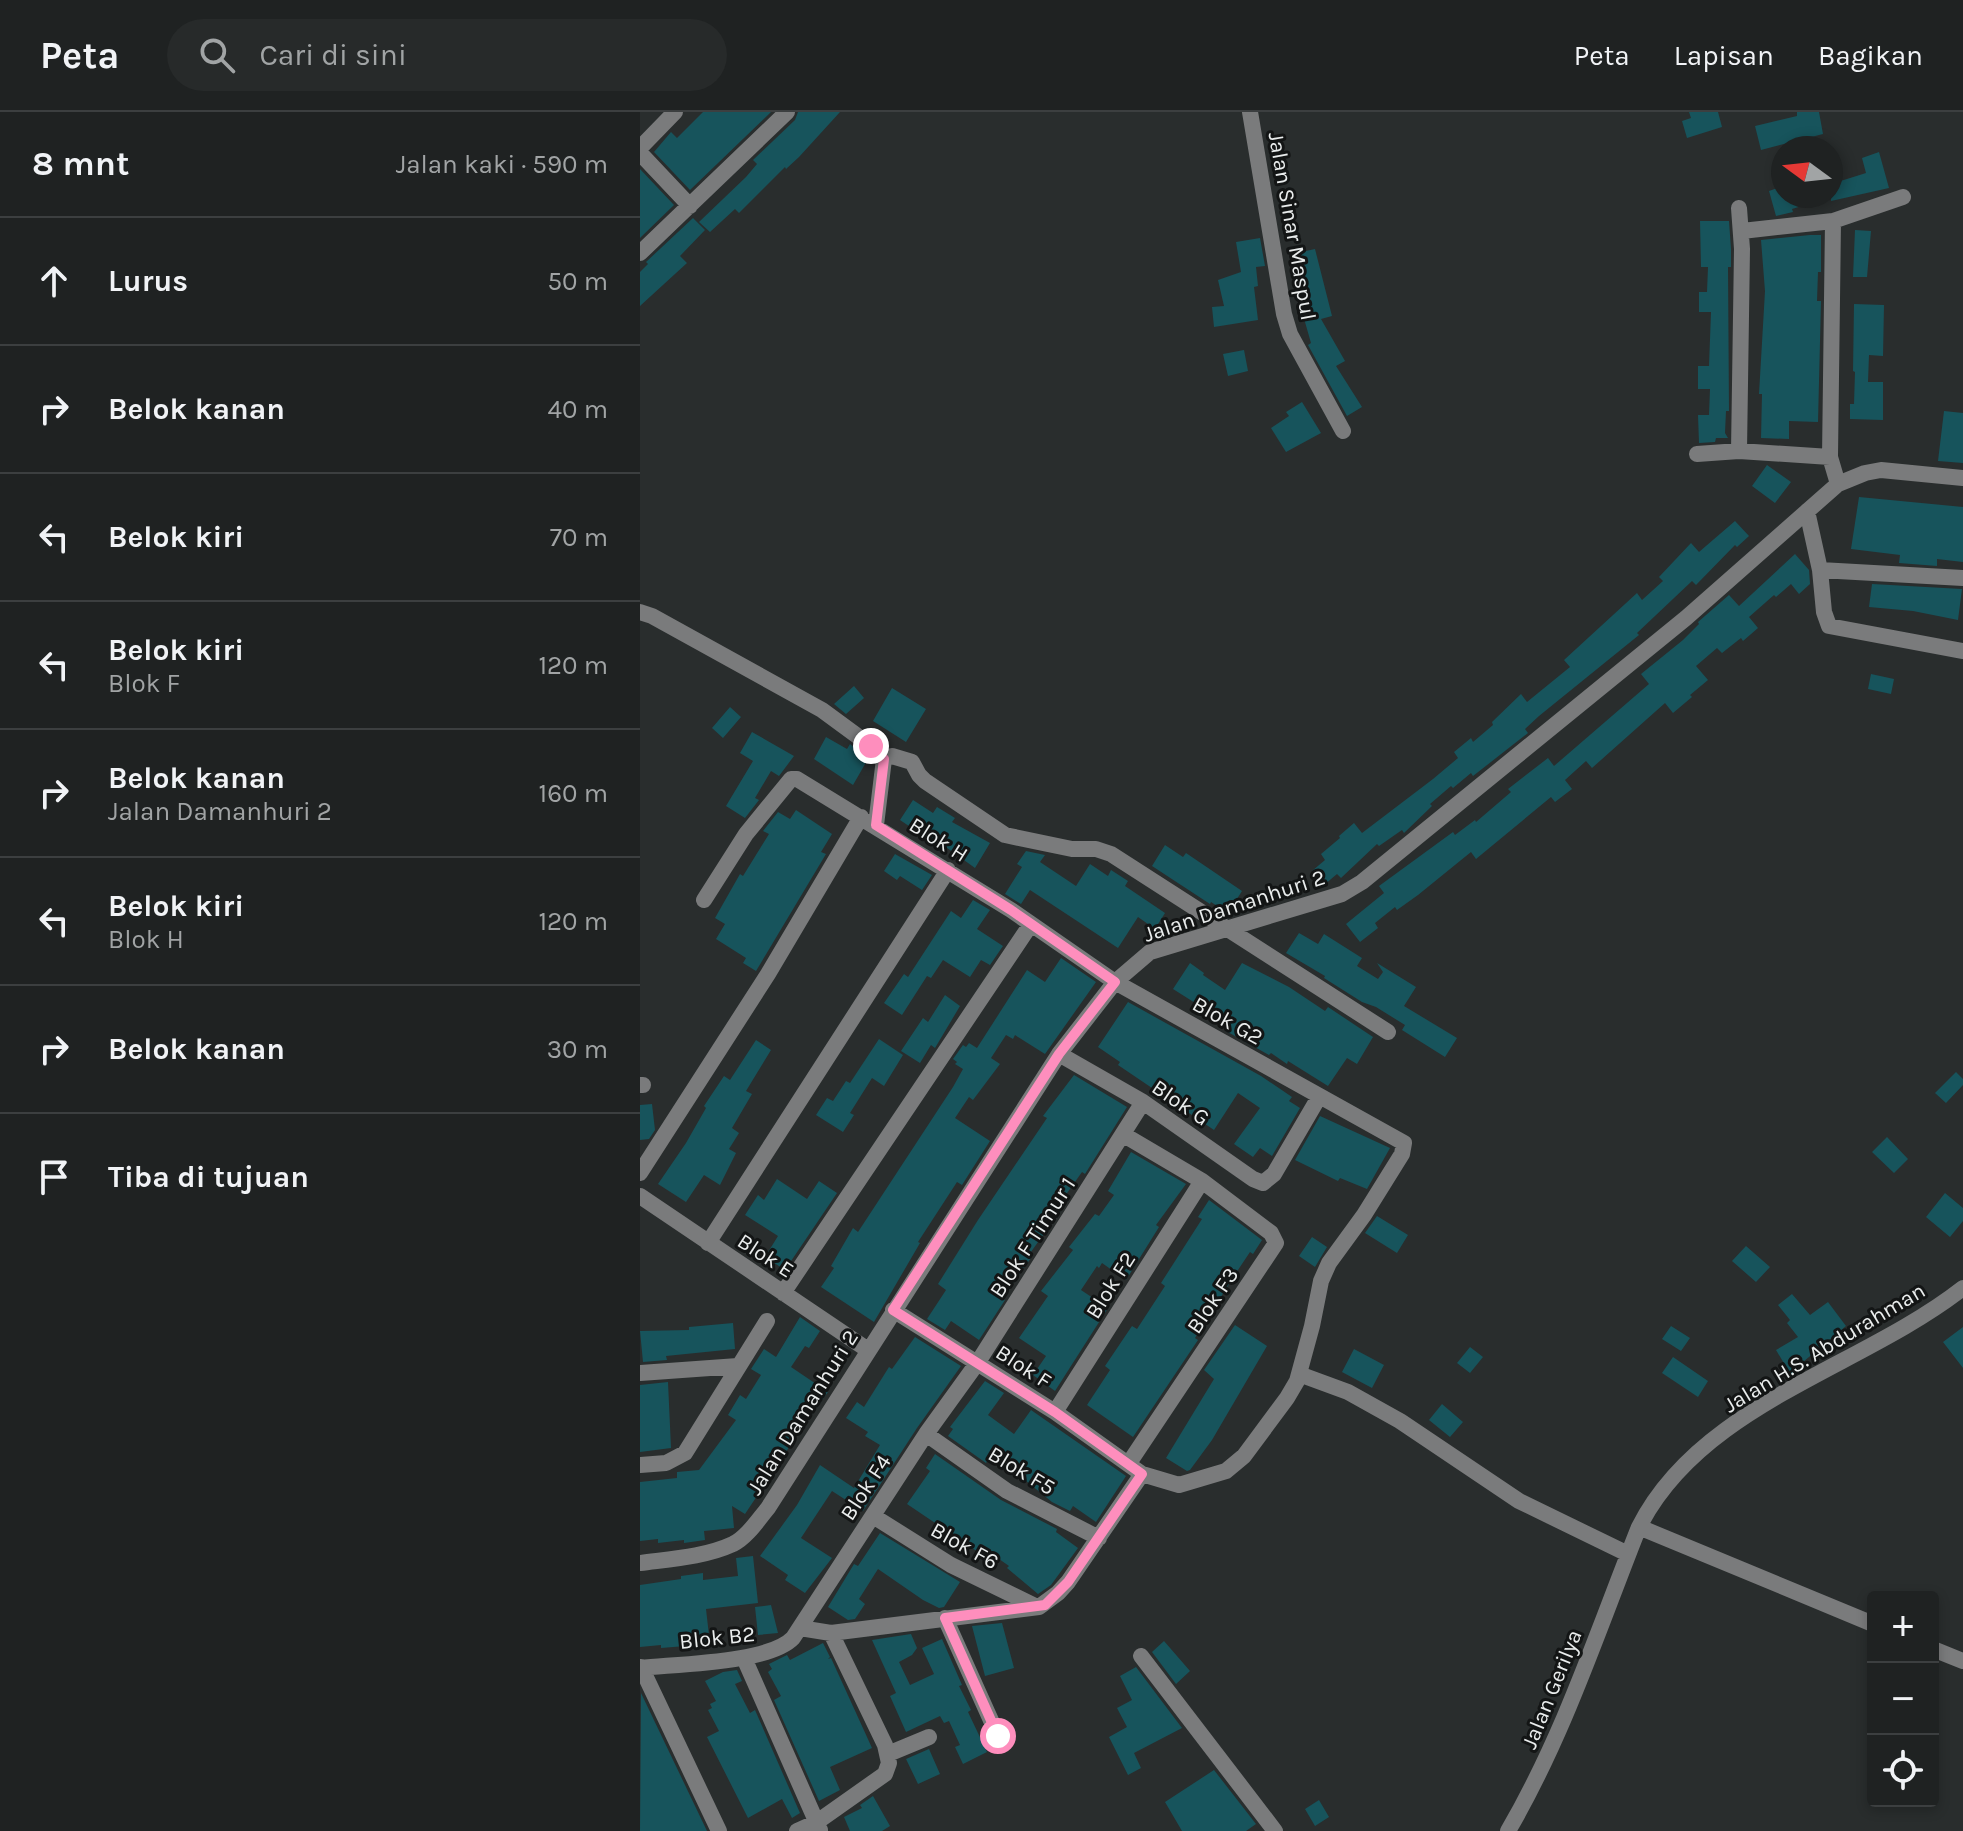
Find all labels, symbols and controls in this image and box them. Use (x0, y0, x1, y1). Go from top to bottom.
search box (167, 19, 727, 91)
text: Peta (40, 33, 119, 78)
icon: search (195, 33, 239, 77)
text: Cari di sini (259, 37, 407, 73)
text: Peta (1574, 39, 1630, 72)
text: Lapisan (1674, 39, 1774, 72)
text: Bagikan (1818, 39, 1923, 72)
street label: Jalan Sinar Maspul (1263, 130, 1321, 322)
north arrow (1771, 136, 1843, 208)
text: 8 mnt (32, 144, 129, 184)
text: Jalan kaki · 590 m (396, 149, 608, 180)
icon: ahead (32, 259, 76, 303)
text: Lurus (108, 263, 188, 299)
text: 50 m (547, 266, 608, 297)
icon: right (32, 387, 76, 431)
text: Belok kanan (108, 391, 285, 427)
text: 40 m (548, 394, 608, 425)
icon: left (32, 515, 76, 559)
text: Belok kiri (108, 519, 244, 555)
text: 70 m (550, 522, 608, 553)
text: Belok kiri (108, 632, 244, 668)
icon: left (32, 643, 76, 687)
text: 120 m (538, 650, 608, 681)
text: Blok F (108, 668, 180, 699)
route end (853, 728, 889, 764)
text: Belok kanan (108, 760, 285, 796)
icon: right (32, 771, 76, 815)
text: 160 m (539, 778, 608, 809)
text: Jalan Damanhuri 2 (108, 796, 332, 827)
street label: Blok H (904, 812, 973, 868)
street label: Jalan Damanhuri 2 (1140, 864, 1328, 948)
text: Belok kiri (108, 888, 244, 924)
icon: left (32, 899, 76, 943)
text: 120 m (538, 906, 608, 937)
text: Blok H (108, 924, 184, 955)
street label: Blok G2 (1188, 991, 1267, 1051)
icon: right (32, 1027, 76, 1071)
text: Belok kanan (108, 1031, 285, 1067)
text: 30 m (547, 1034, 608, 1065)
street label: Blok G (1147, 1074, 1214, 1131)
icon: arrive (32, 1155, 76, 1199)
text: Tiba di tujuan (108, 1159, 309, 1195)
street label: Blok F Timur 1 (984, 1173, 1081, 1303)
street label: Blok E (732, 1228, 798, 1284)
street label: Blok F2 (1080, 1247, 1141, 1324)
street label: Blok F3 (1181, 1263, 1244, 1339)
street label: Jalan H.S. Abdurahman (1719, 1277, 1930, 1418)
street label: Jalan Damanhuri 2 (742, 1325, 864, 1500)
street label: Blok F (991, 1339, 1056, 1394)
street label: Blok F5 (983, 1441, 1060, 1501)
street label: Blok F4 (835, 1450, 897, 1525)
street label: Blok F6 (926, 1517, 1003, 1575)
map controls (1867, 1591, 1939, 1807)
button: + (1867, 1591, 1939, 1663)
street label: Blok B2 (678, 1621, 756, 1655)
street label: Jalan Gerilya (1516, 1626, 1588, 1753)
button: − (1867, 1663, 1939, 1735)
route start (980, 1718, 1016, 1754)
button: locate (1867, 1735, 1939, 1807)

